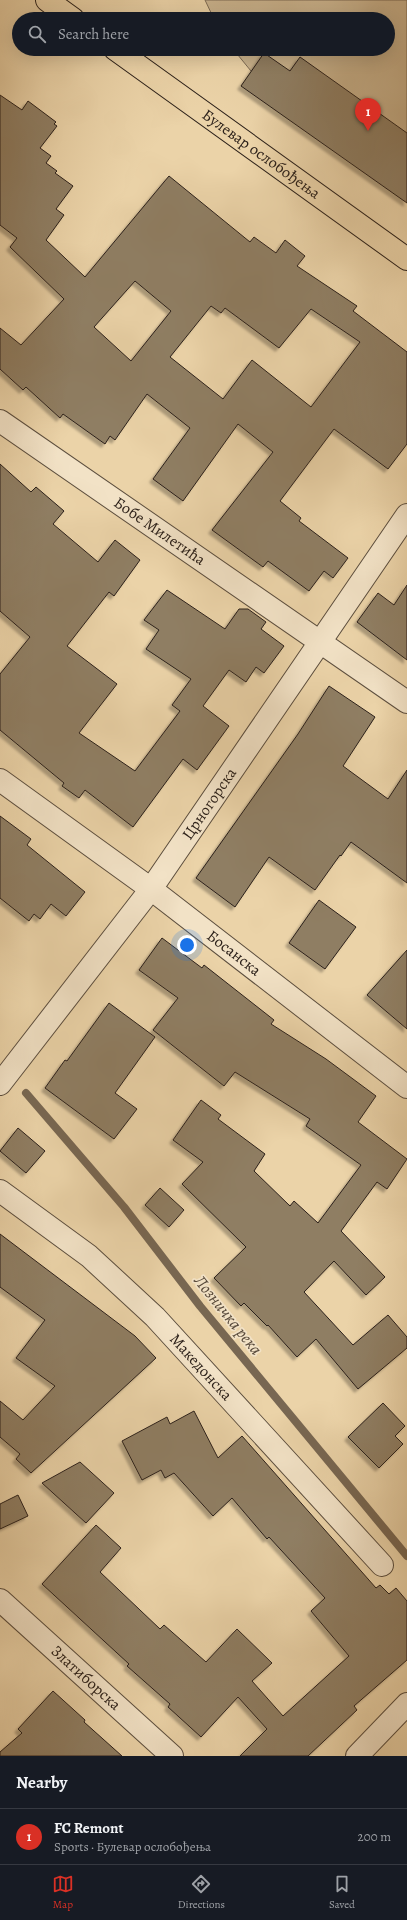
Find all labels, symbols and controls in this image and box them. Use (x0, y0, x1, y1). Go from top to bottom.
search box (12, 12, 395, 56)
icon: search (26, 23, 48, 45)
text: Search here (58, 24, 129, 44)
pin: 1 (355, 98, 381, 131)
street label: Булевар ослобођења (197, 104, 325, 205)
street label: Бобе Милетића (109, 492, 210, 571)
street label: Црногорска (177, 763, 242, 844)
street label: Босанска (202, 925, 266, 982)
your location (177, 935, 197, 955)
water label: Лозничка река (188, 1269, 268, 1360)
street label: Македонска (164, 1329, 238, 1406)
street label: Златиборска (46, 1640, 126, 1716)
text: Nearby (16, 1771, 67, 1794)
text: FC Remont (54, 1818, 123, 1838)
text: 1 (27, 1828, 31, 1845)
text: 200 m (358, 1828, 391, 1845)
text: Sports · Булевар ослобођења (54, 1838, 211, 1855)
tab: Map (52, 1873, 74, 1912)
tab: Directions (178, 1873, 225, 1912)
tab: Saved (329, 1873, 355, 1912)

